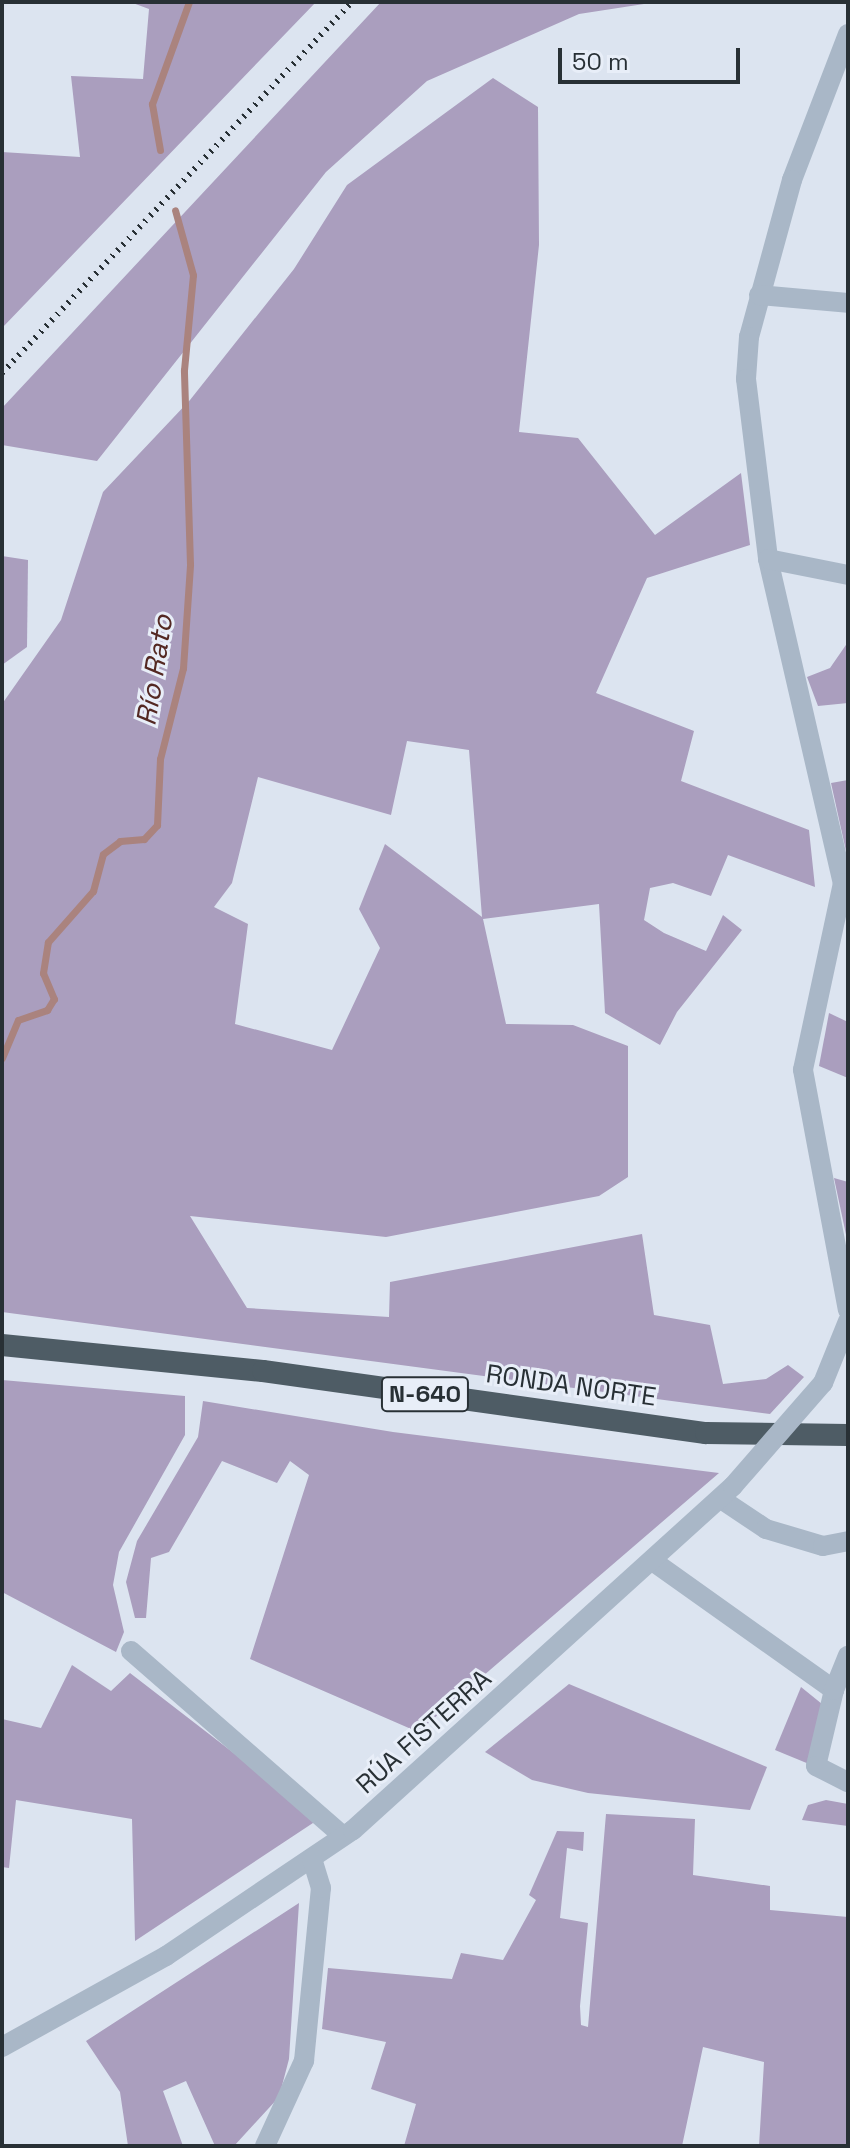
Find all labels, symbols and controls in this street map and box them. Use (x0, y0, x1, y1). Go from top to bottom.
scale bar (562, 32, 744, 82)
text: 50 m (572, 46, 629, 77)
water label: Río Rato (129, 612, 179, 728)
street label: RONDA NORTE (484, 1359, 658, 1413)
road number: N-640 (379, 1374, 471, 1414)
street label: RÚA FISTERRA (350, 1663, 498, 1801)

